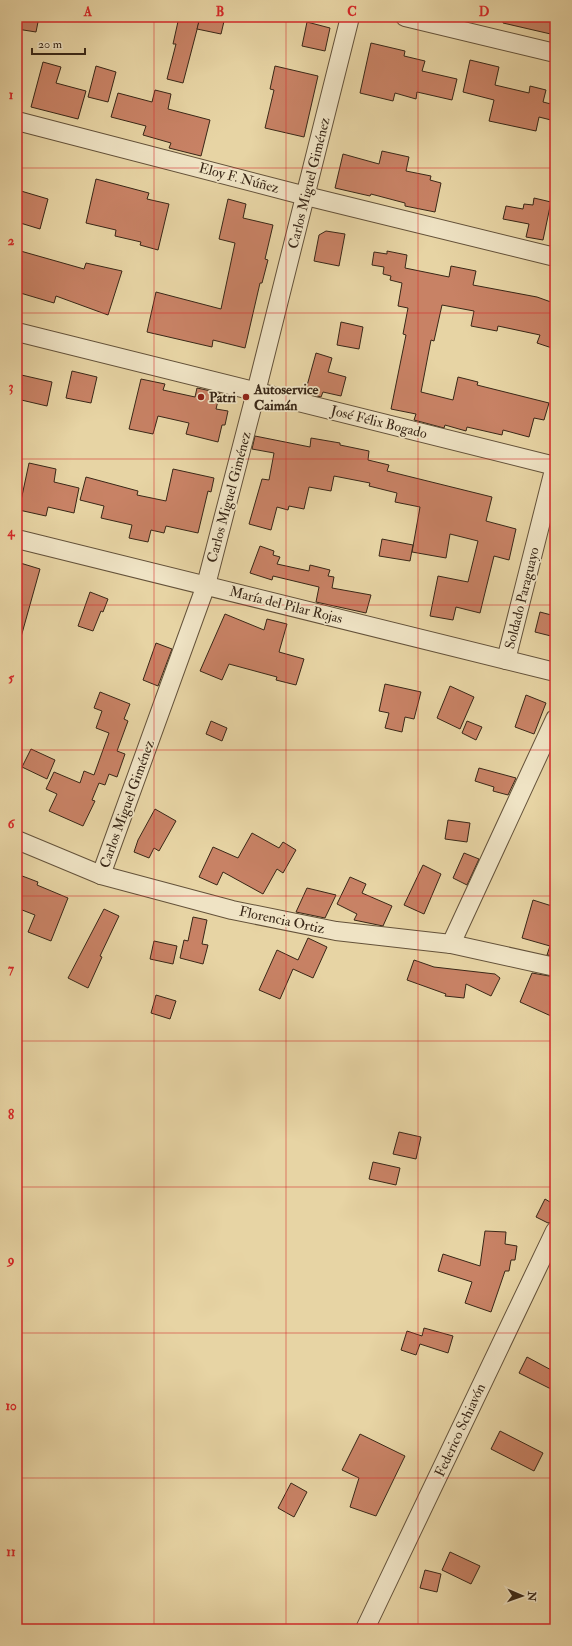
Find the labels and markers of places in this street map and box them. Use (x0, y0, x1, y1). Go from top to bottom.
place label: Autoservice Caimán (253, 381, 319, 414)
place label: Patri (209, 389, 236, 406)
marker: Patri (196, 392, 206, 402)
marker: Autoservice Caimán (241, 392, 251, 402)

